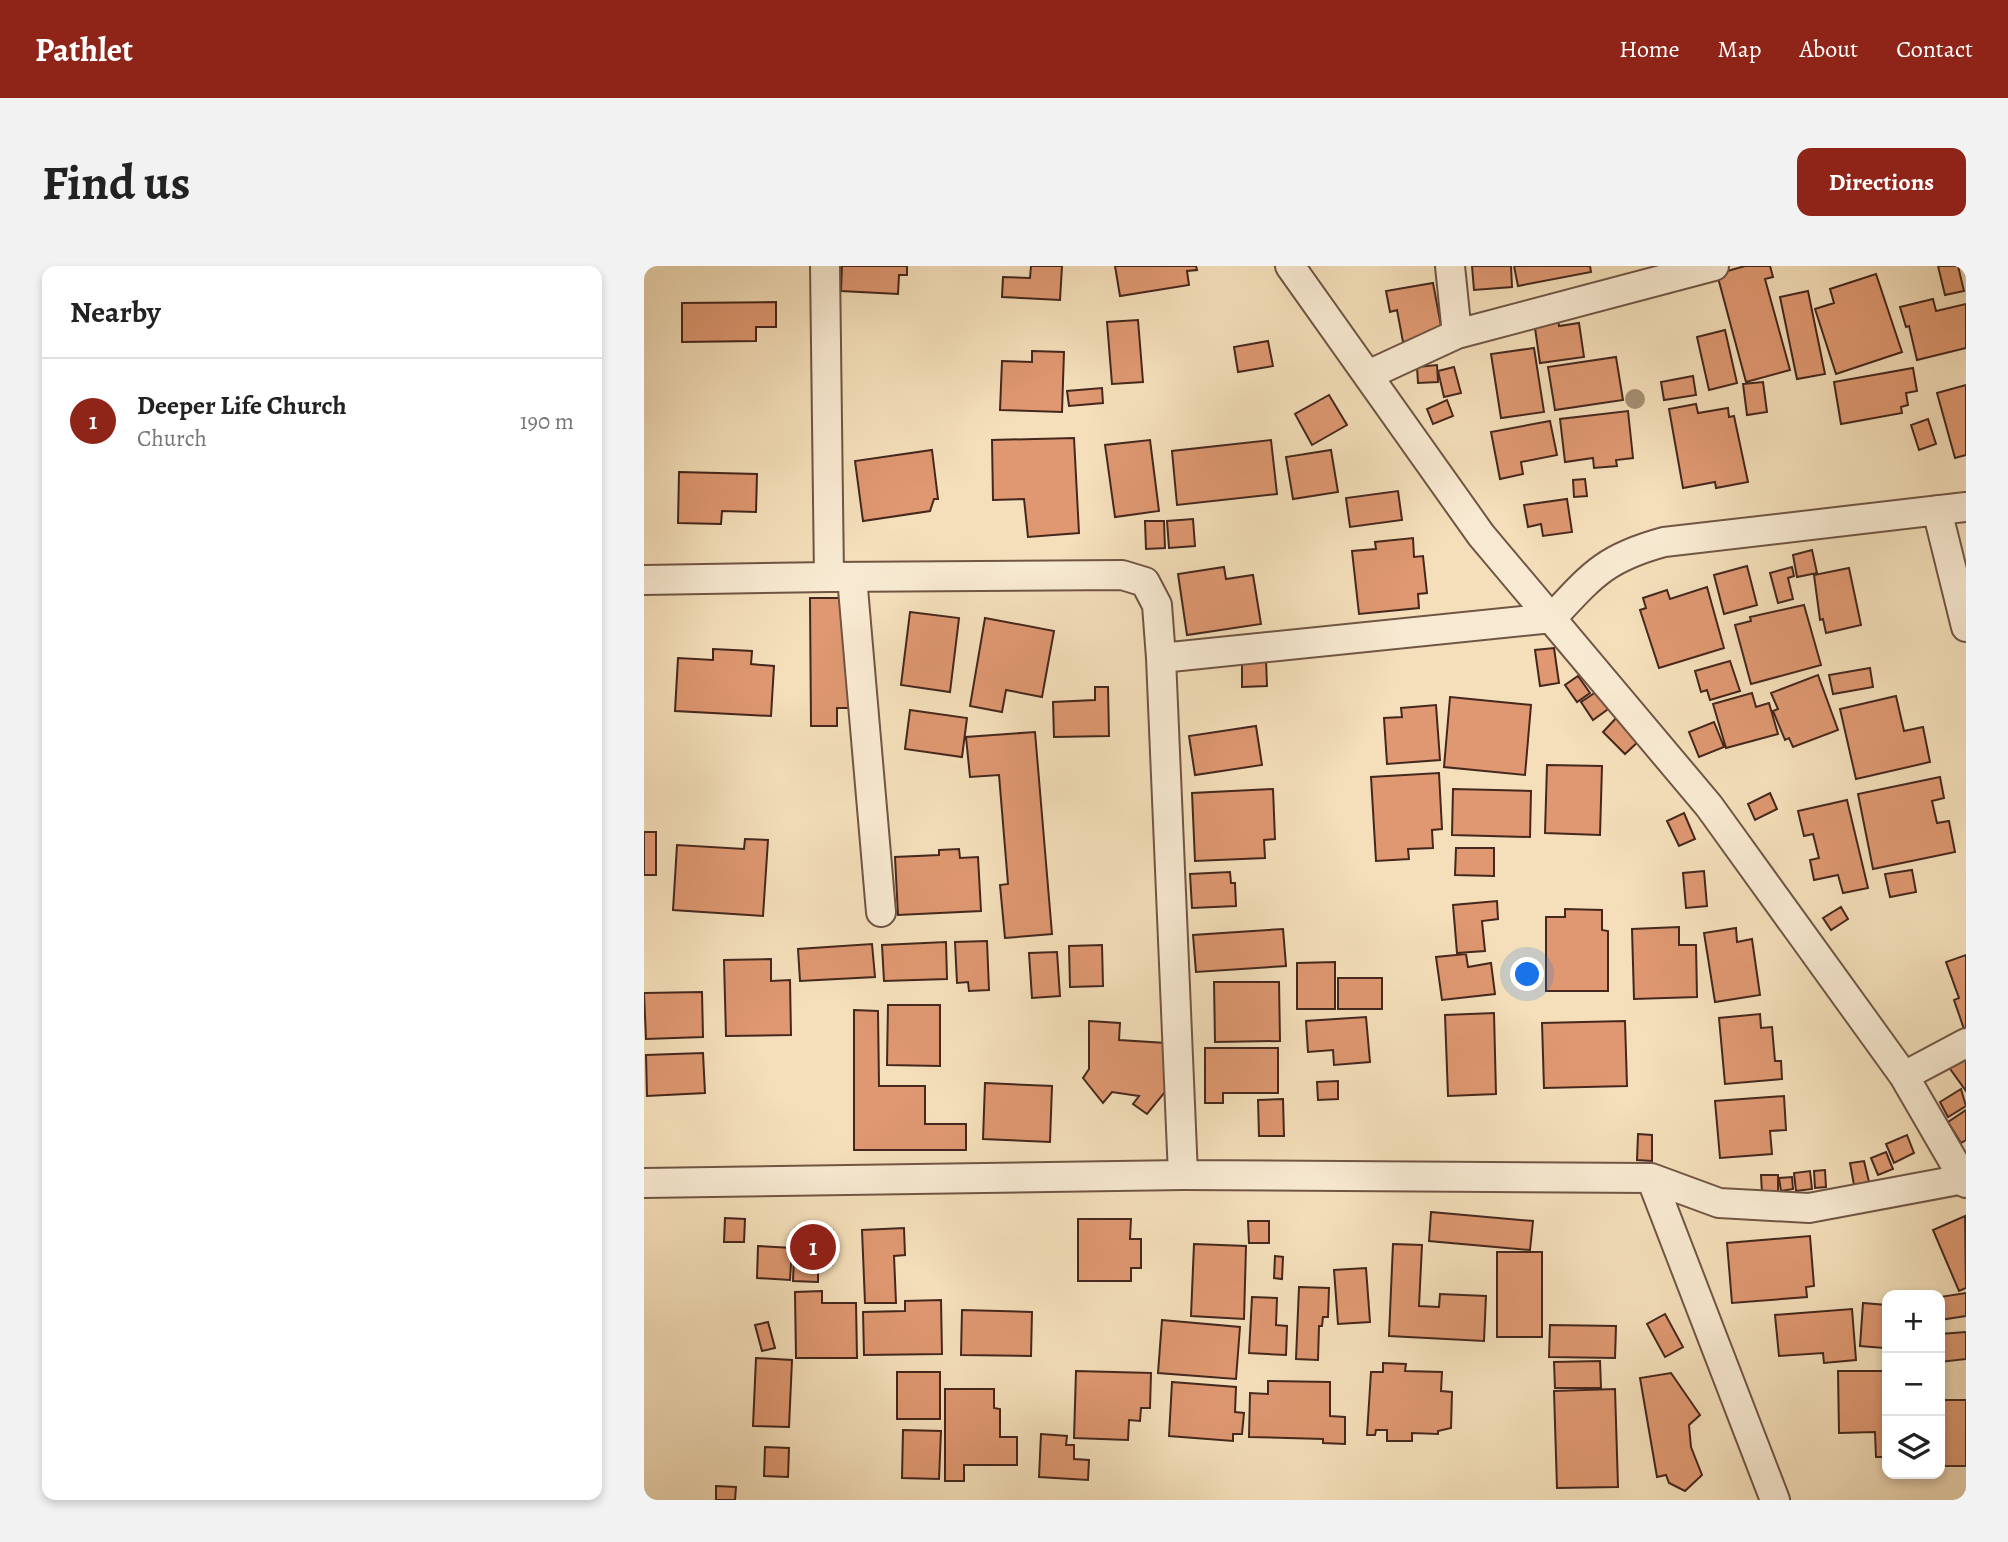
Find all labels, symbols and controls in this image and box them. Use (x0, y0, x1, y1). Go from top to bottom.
text: Pathlet (35, 27, 133, 72)
text: Home (1619, 33, 1680, 65)
text: Map (1718, 33, 1762, 65)
text: About (1800, 33, 1858, 65)
text: Contact (1896, 33, 1973, 65)
button: Directions (1797, 148, 1966, 216)
text: Find us (42, 149, 190, 216)
text: Nearby (70, 292, 161, 332)
text: Deeper Life Church (137, 388, 347, 423)
text: 1 (89, 406, 97, 437)
text: 190 m (520, 406, 574, 437)
text: Church (137, 423, 207, 454)
your location (1510, 957, 1544, 991)
pin: 1 (790, 1221, 836, 1273)
map controls (1882, 1290, 1945, 1479)
button: + (1882, 1290, 1945, 1353)
button: − (1882, 1353, 1945, 1416)
button: layers (1882, 1416, 1945, 1479)

